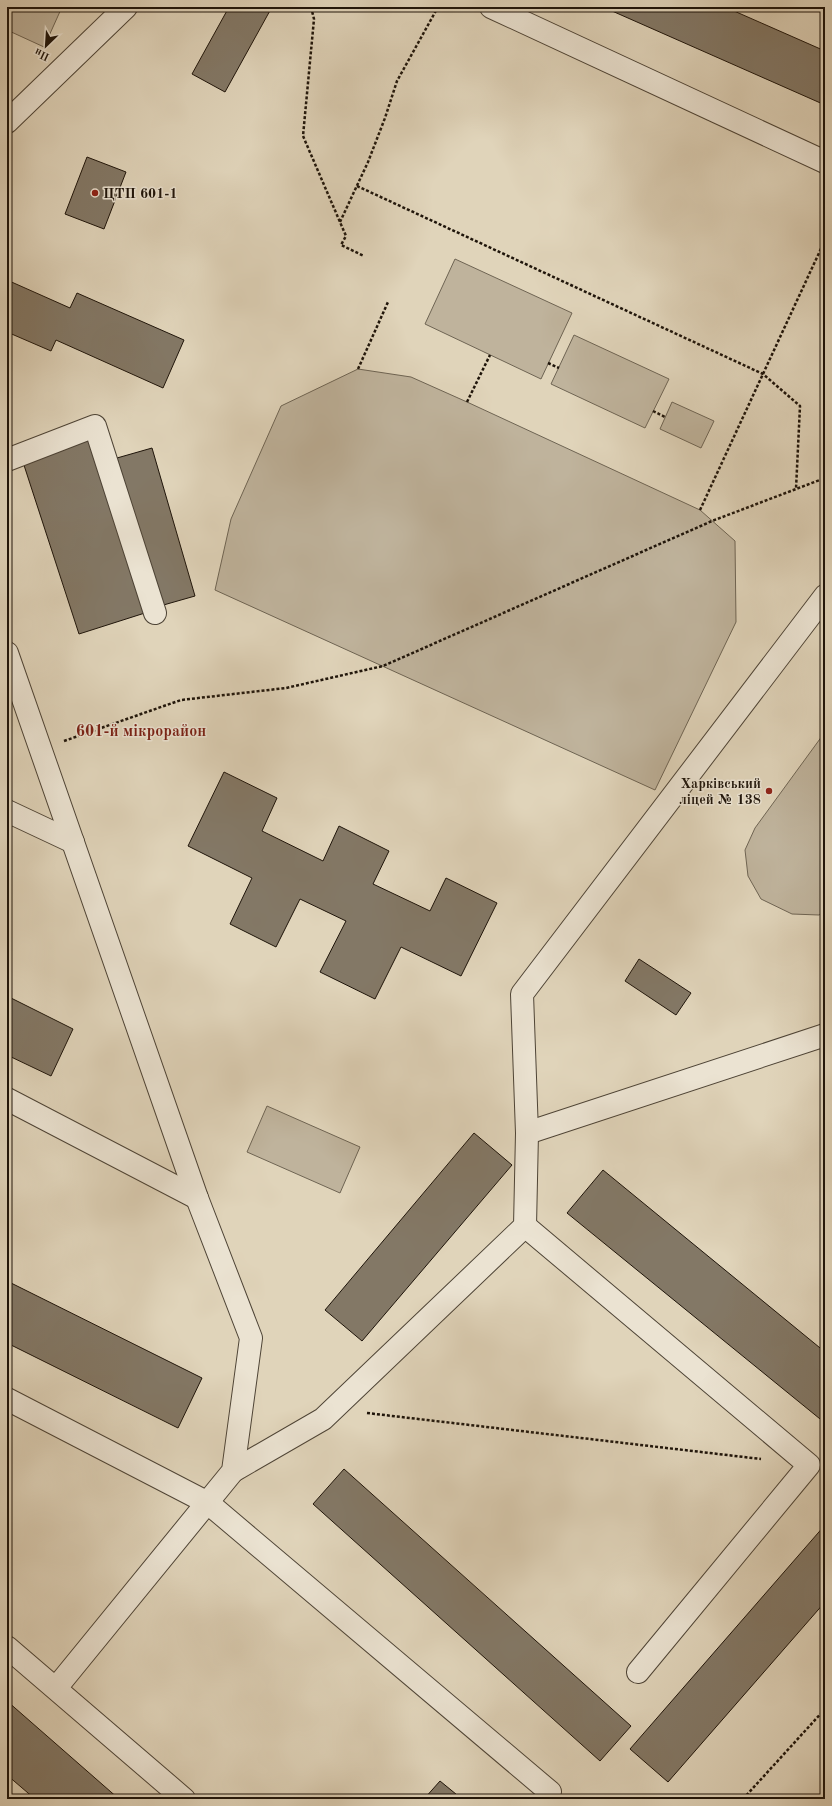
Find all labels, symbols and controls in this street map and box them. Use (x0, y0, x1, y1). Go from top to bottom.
north arrow (26, 26, 66, 66)
text: Пн (33, 46, 52, 62)
place label: ЦТП 601-1 (103, 187, 178, 201)
marker: ЦТП 601-1 (90, 188, 100, 198)
district label: 601-й мікрорайон (76, 724, 206, 740)
place label: Харківський ліцей № 138 (680, 777, 761, 807)
marker: Харківський ліцей № 138 (764, 786, 774, 796)

